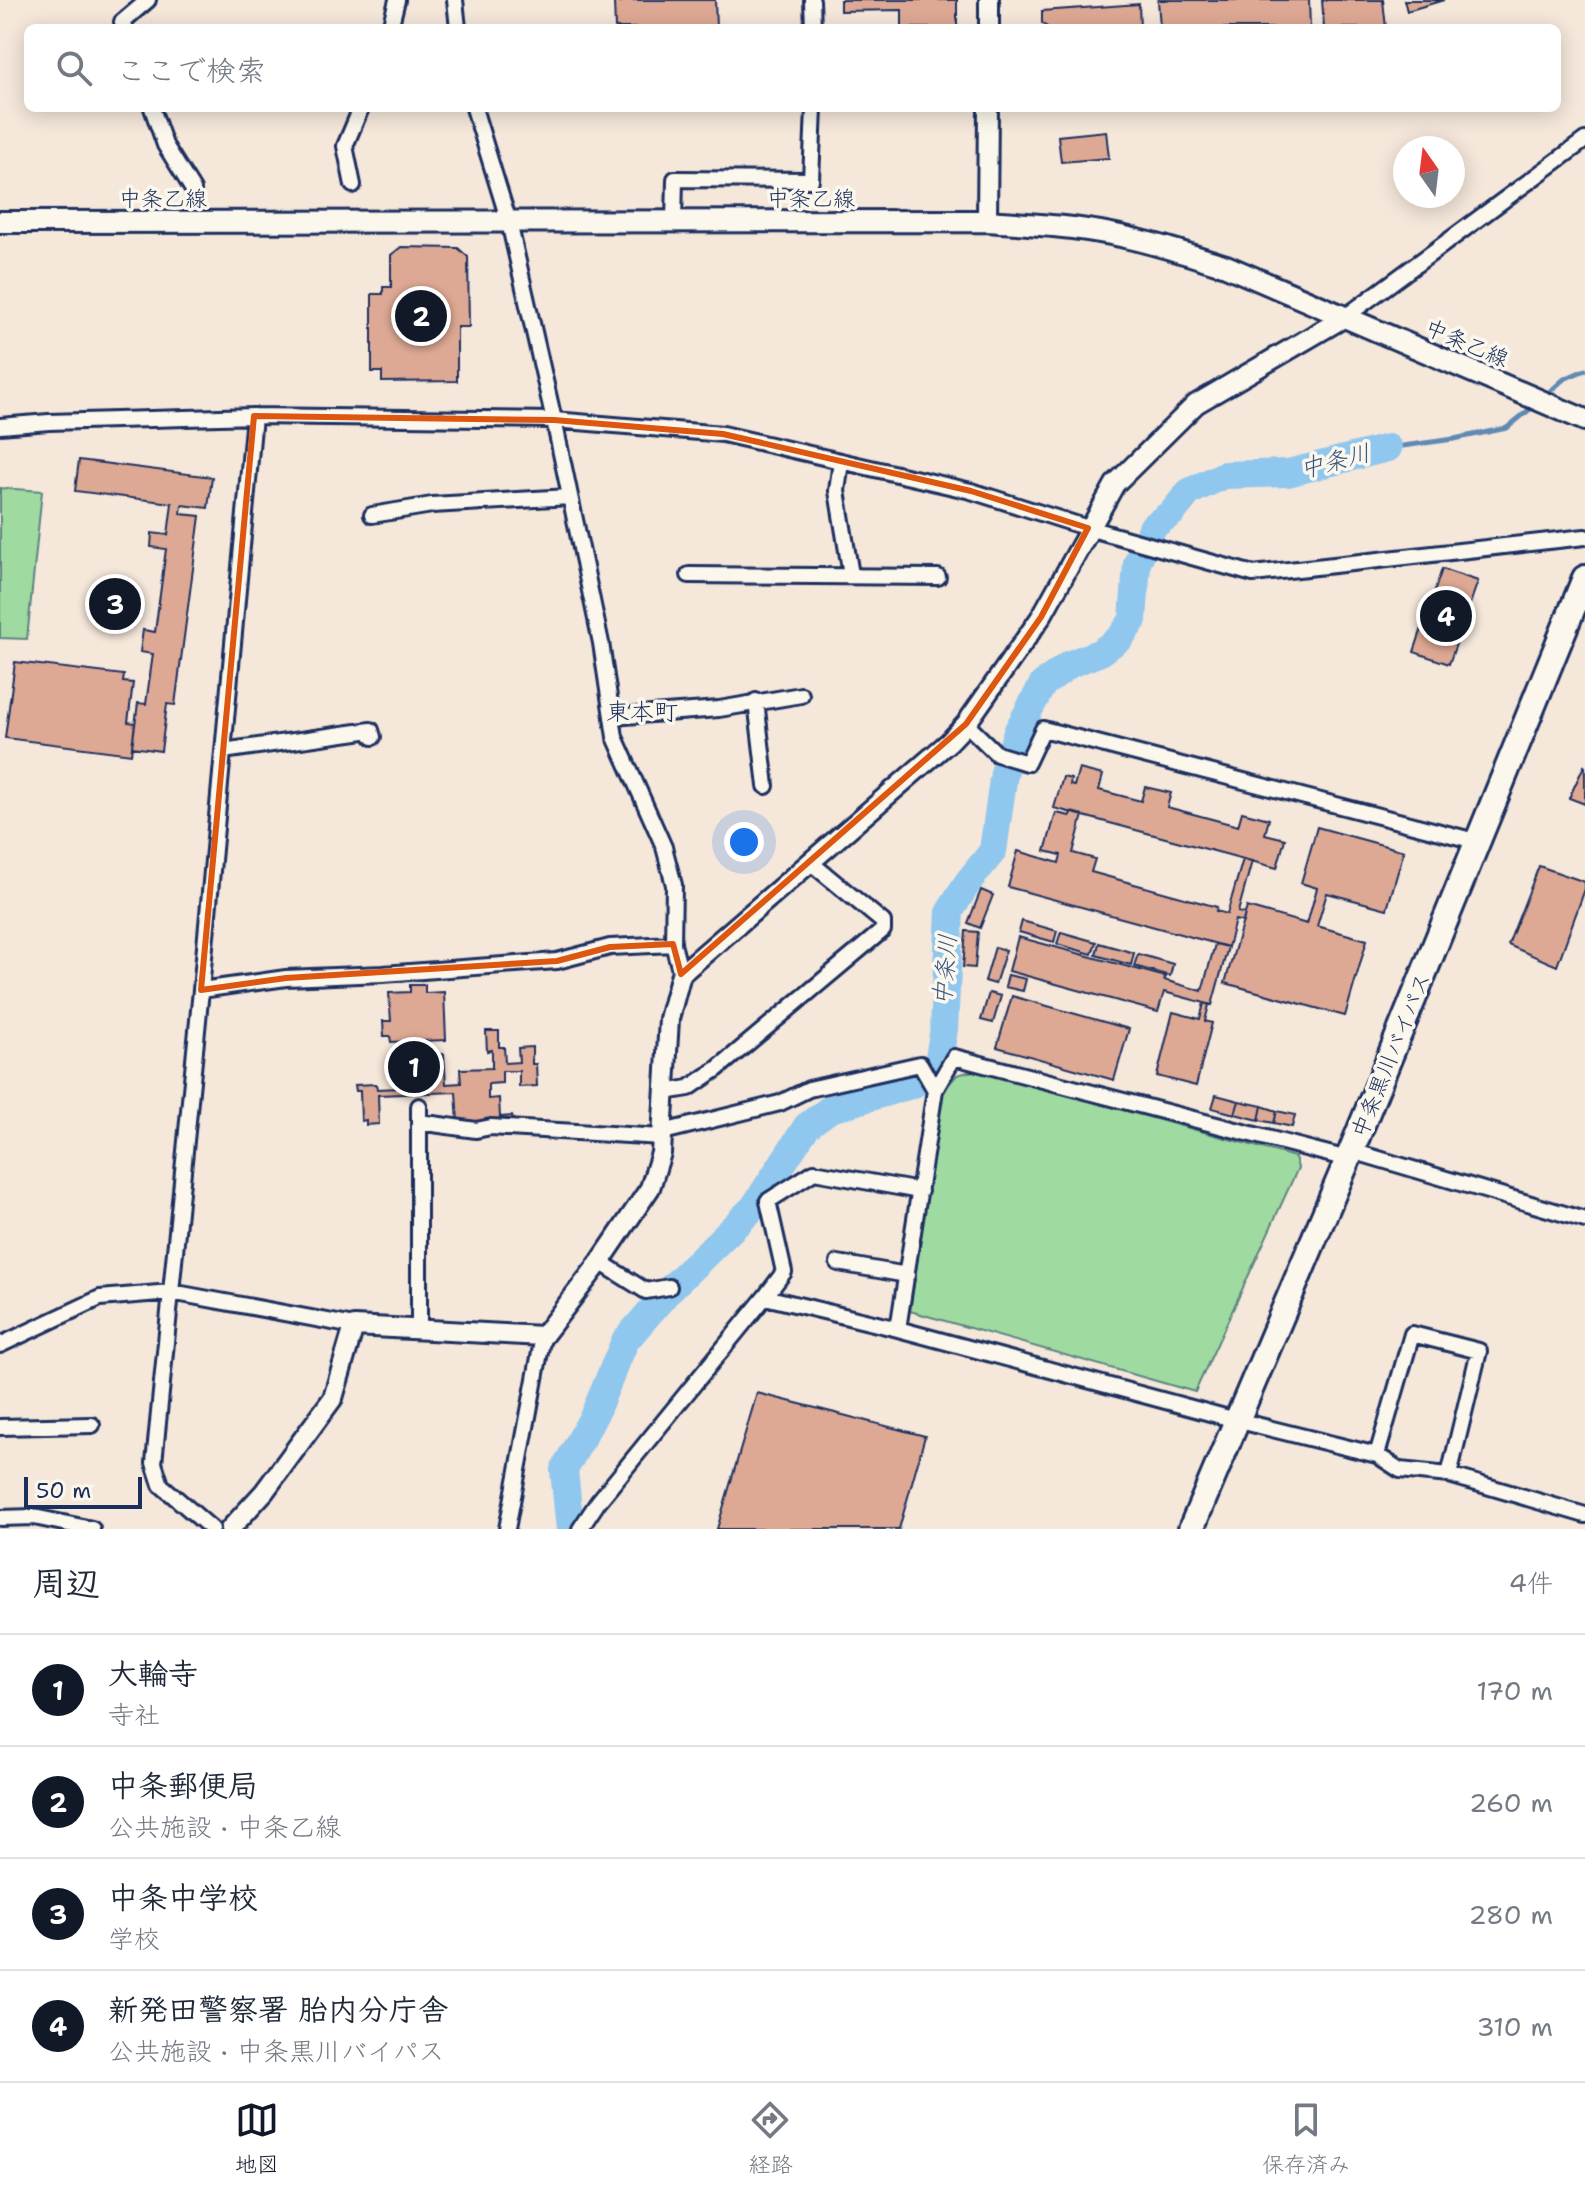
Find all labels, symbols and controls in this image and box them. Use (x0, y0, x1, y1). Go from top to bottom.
search box (24, 24, 1561, 112)
icon: search (52, 46, 96, 90)
text: ここで検索 (116, 50, 266, 91)
north arrow (1393, 136, 1465, 208)
street label: 中条乙線 (119, 184, 207, 213)
street label: 中条乙線 (767, 184, 855, 213)
pin: 2 (395, 286, 447, 346)
street label: 中条乙線 (1421, 312, 1513, 374)
water label: 中条川 (1296, 437, 1374, 485)
pin: 3 (89, 574, 141, 634)
pin: 4 (1420, 586, 1472, 646)
district label: 東本町 (606, 696, 678, 728)
your location (724, 822, 764, 862)
water label: 中条川 (926, 933, 964, 1007)
street label: 中条黒川バイパス (1345, 968, 1437, 1142)
pin: 1 (388, 1037, 440, 1097)
scale bar (24, 1473, 142, 1509)
text: 50 m (36, 1476, 91, 1505)
text: 周辺 (32, 1560, 100, 1606)
text: 4件 (1509, 1565, 1553, 1600)
text: 大輪寺 (108, 1653, 198, 1694)
text: 1 (52, 1673, 64, 1708)
text: 170 m (1476, 1673, 1553, 1708)
text: 寺社 (108, 1697, 160, 1732)
text: 中条郵便局 (108, 1765, 258, 1806)
text: 2 (49, 1785, 67, 1820)
text: 260 m (1469, 1785, 1553, 1820)
text: 公共施設 · 中条乙線 (108, 1809, 341, 1844)
text: 中条中学校 (108, 1877, 258, 1918)
text: 3 (49, 1897, 67, 1932)
text: 280 m (1468, 1897, 1553, 1932)
text: 学校 (108, 1921, 160, 1956)
text: 新発田警察署 胎内分庁舎 (108, 1989, 448, 2030)
text: 4 (49, 2009, 67, 2044)
text: 310 m (1477, 2009, 1553, 2044)
text: 公共施設 · 中条黒川バイパス (108, 2033, 445, 2068)
tab: 地図 (235, 2098, 279, 2179)
tab: 経路 (748, 2098, 792, 2179)
tab: 保存済み (1262, 2098, 1350, 2179)

